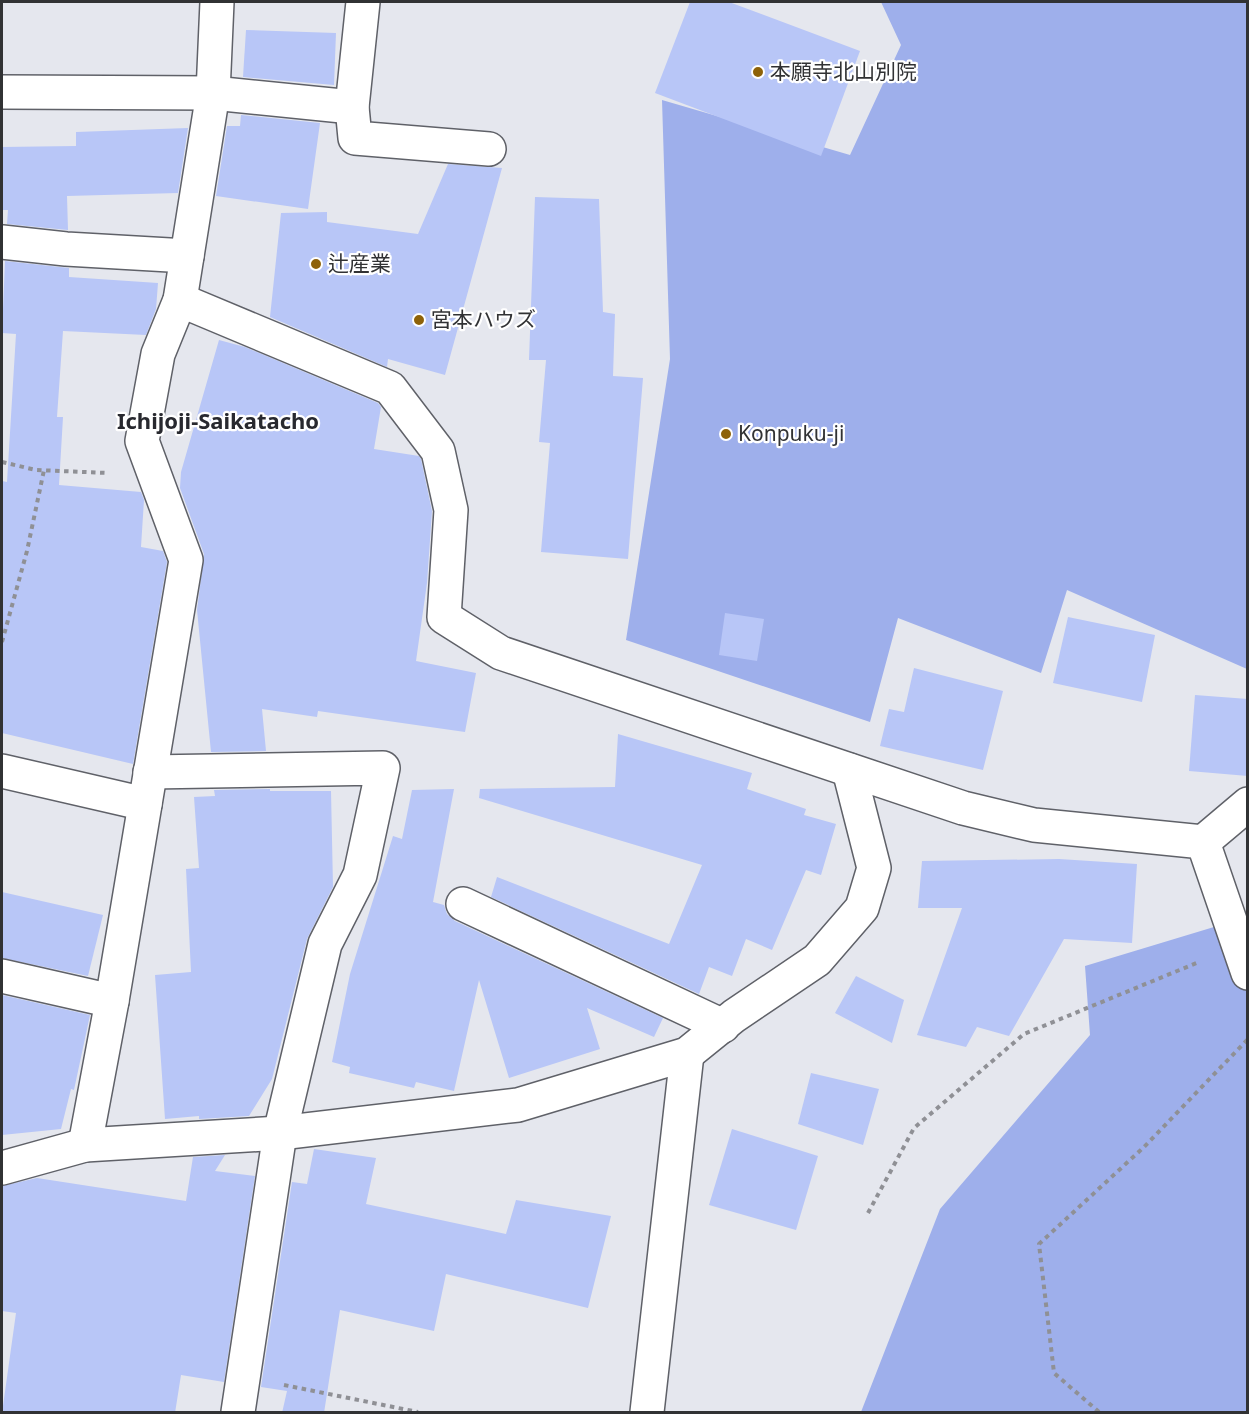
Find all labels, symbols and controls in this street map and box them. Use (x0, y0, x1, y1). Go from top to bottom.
place label: 本願寺北山別院 (770, 57, 917, 85)
marker: 本願寺北山別院 (751, 65, 765, 79)
place label: 辻産業 (328, 249, 391, 277)
marker: 辻産業 (309, 257, 323, 271)
place label: 宮本ハウズ (431, 305, 536, 333)
marker: 宮本ハウズ (412, 313, 426, 327)
district label: Ichijoji-Saikatacho (117, 405, 319, 435)
place label: Konpuku-ji (738, 419, 844, 447)
marker: Konpuku-ji (719, 427, 733, 441)

